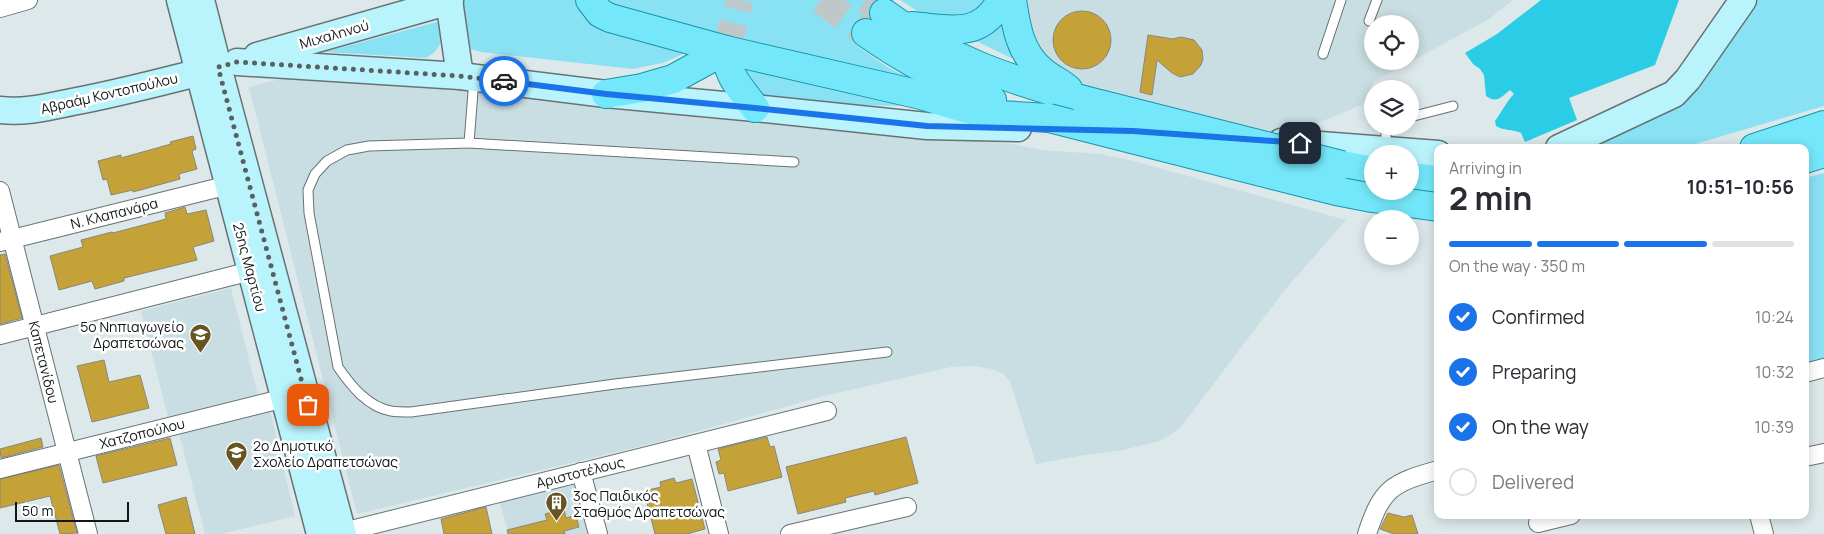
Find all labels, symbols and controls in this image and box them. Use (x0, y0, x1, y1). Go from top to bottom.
street label: Μιχαληνού (297, 15, 371, 53)
map controls (1364, 15, 1419, 265)
button: locate (1364, 15, 1419, 70)
courier (479, 56, 529, 106)
icon: car (490, 67, 518, 95)
street label: Αβραάμ Κοντοπούλου (39, 68, 179, 118)
button: layers (1364, 80, 1419, 135)
pin (1279, 122, 1321, 164)
icon: home (1286, 129, 1314, 157)
button: + (1364, 145, 1419, 200)
text: Arriving in (1449, 157, 1522, 179)
text: 10:51–10:56 (1687, 174, 1794, 200)
text: 2 min (1449, 176, 1532, 220)
street label: Ν. Κλαπανάρα (68, 193, 160, 233)
button: − (1364, 210, 1419, 265)
street label: 25ης Μαρτίου (229, 220, 271, 314)
text: On the way · 350 m (1449, 255, 1585, 277)
icon: check (1449, 303, 1477, 331)
text: Confirmed (1492, 304, 1585, 330)
text: 10:24 (1755, 306, 1794, 328)
place label: 5ο Νηπιαγωγείο Δραπετσώνας (80, 317, 184, 352)
street label: Καπετανίδου (25, 319, 63, 405)
school or university icon: 5ο Νηπιαγωγείο Δραπετσώνας (188, 322, 212, 353)
icon: check (1449, 358, 1477, 386)
text: Preparing (1492, 359, 1577, 385)
text: 10:32 (1755, 361, 1794, 383)
pin (287, 384, 329, 426)
icon: bag (294, 391, 322, 419)
street label: Χατζοπούλου (97, 413, 187, 453)
icon: check (1449, 413, 1477, 441)
text: On the way (1492, 414, 1589, 440)
text: 10:39 (1754, 416, 1794, 438)
place label: 2ο Δημοτικό Σχολείο Δραπετσώνας (253, 436, 398, 471)
school or university icon: 2ο Δημοτικό Σχολείο Δραπετσώνας (225, 441, 249, 472)
street label: Αριστοτέλους (534, 452, 626, 492)
text: Delivered (1492, 469, 1574, 495)
place label: 3ος Παιδικός Σταθμός Δραπετσώνας (573, 486, 725, 521)
building icon: 3ος Παιδικός Σταθμός Δραπετσώνας (545, 491, 569, 522)
scale bar (15, 499, 129, 522)
text: 50 m (22, 501, 53, 520)

